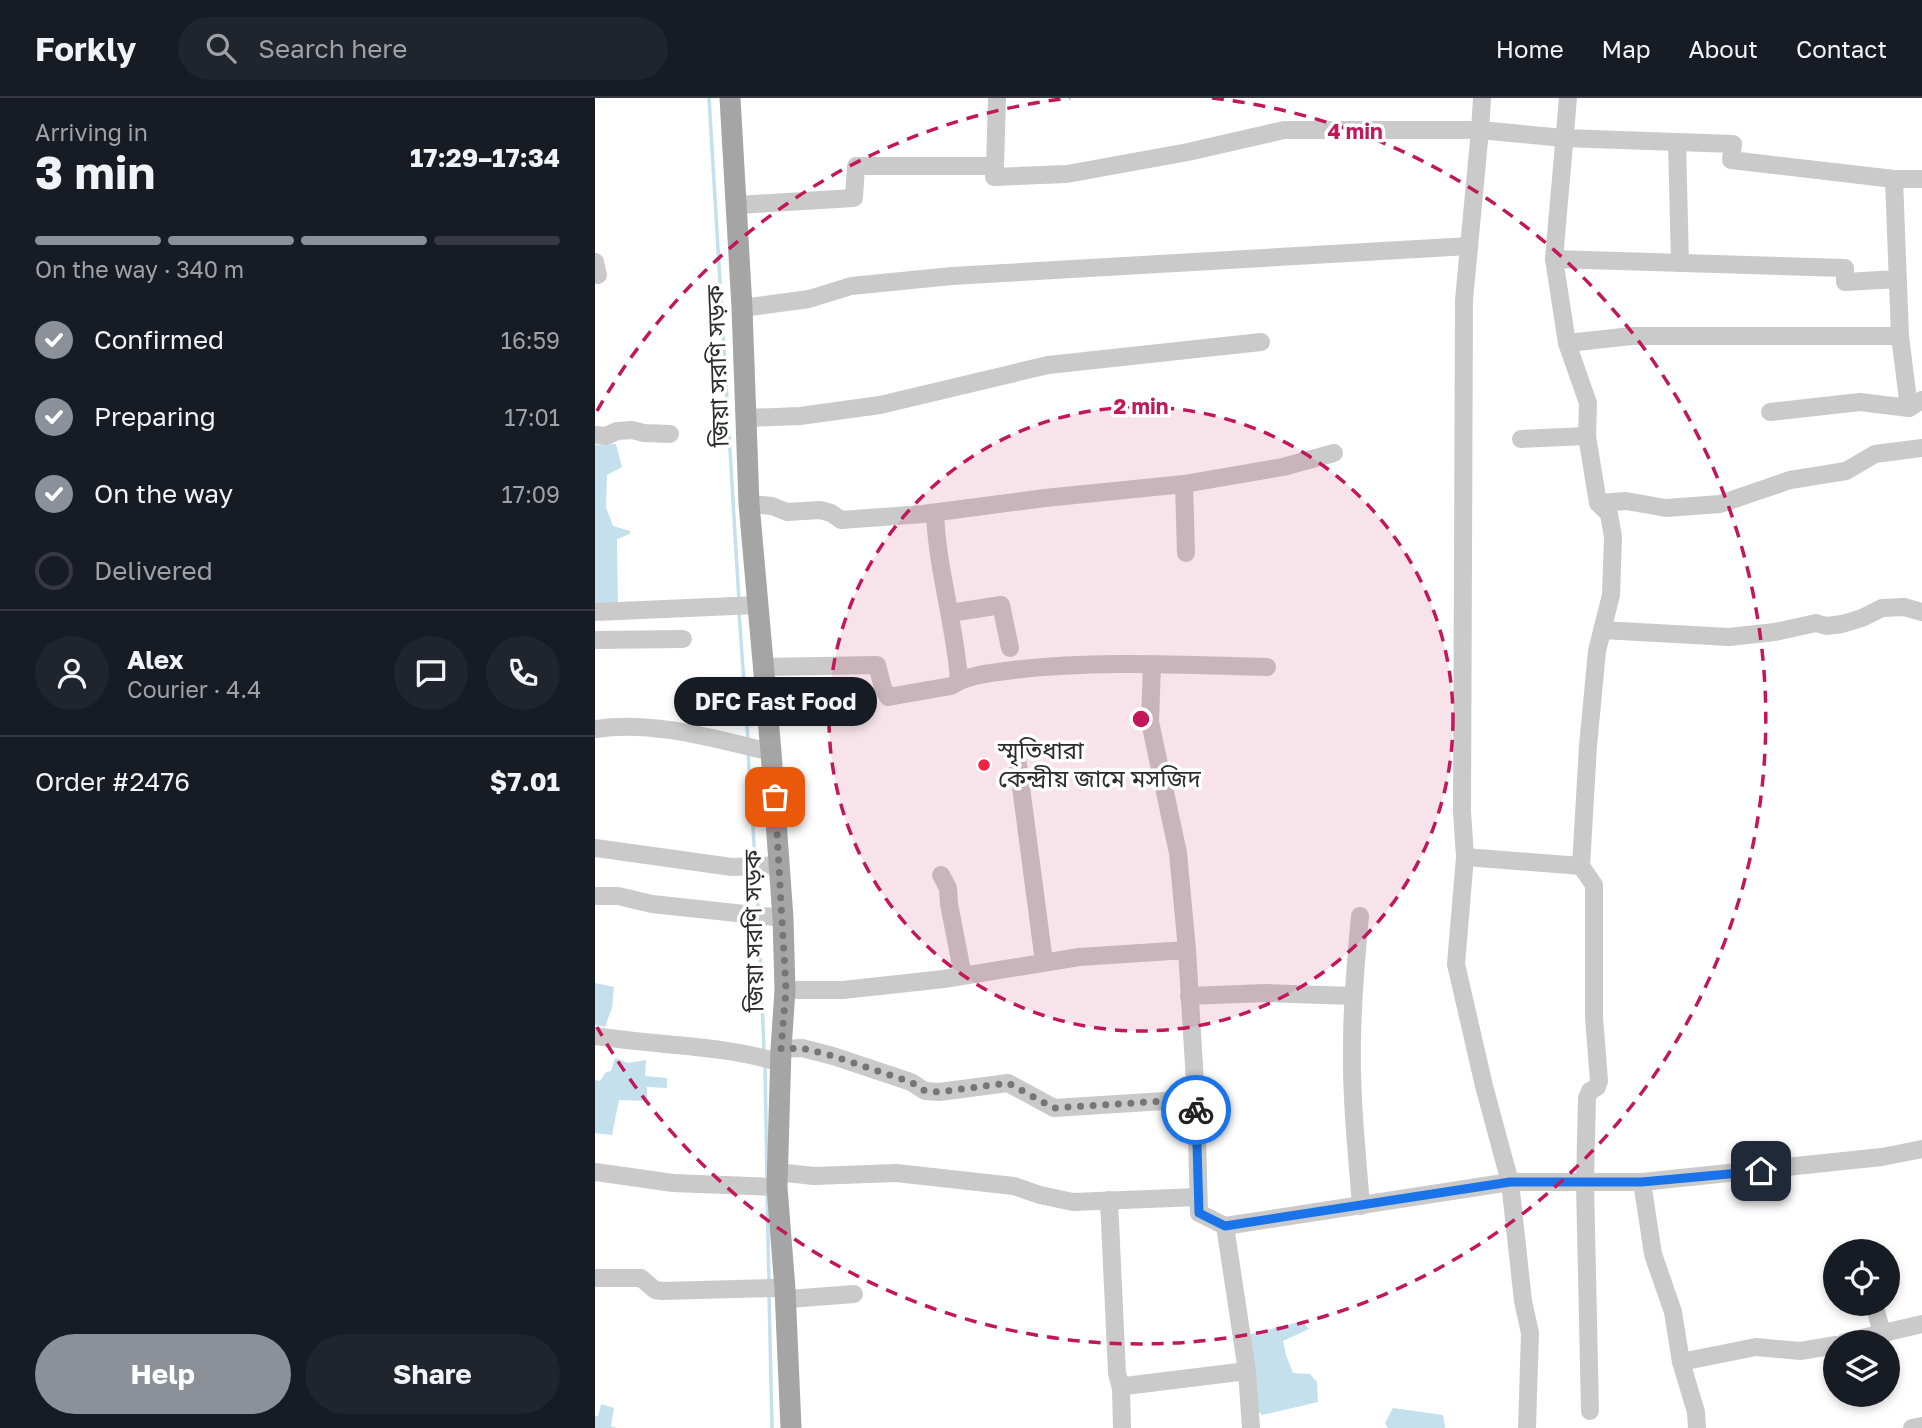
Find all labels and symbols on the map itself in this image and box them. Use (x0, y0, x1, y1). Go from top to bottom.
text: 4 min (1327, 118, 1383, 144)
street label: জিয়া সরণি সড়ক (699, 284, 734, 449)
text: 2 min (1114, 393, 1168, 419)
callout: DFC Fast Food (673, 678, 877, 727)
centre of rings (1129, 707, 1153, 731)
place label: স্মৃতিধারা কেন্দ্রীয় জামে মসজিদ (997, 735, 1201, 792)
marker: স্মৃতিধারা কেন্দ্রীয় জামে মসজিদ (976, 757, 992, 773)
pin (745, 767, 805, 827)
street label: জিয়া সরণি সড়ক (737, 849, 768, 1013)
courier (1161, 1075, 1231, 1145)
pin (1731, 1141, 1791, 1201)

